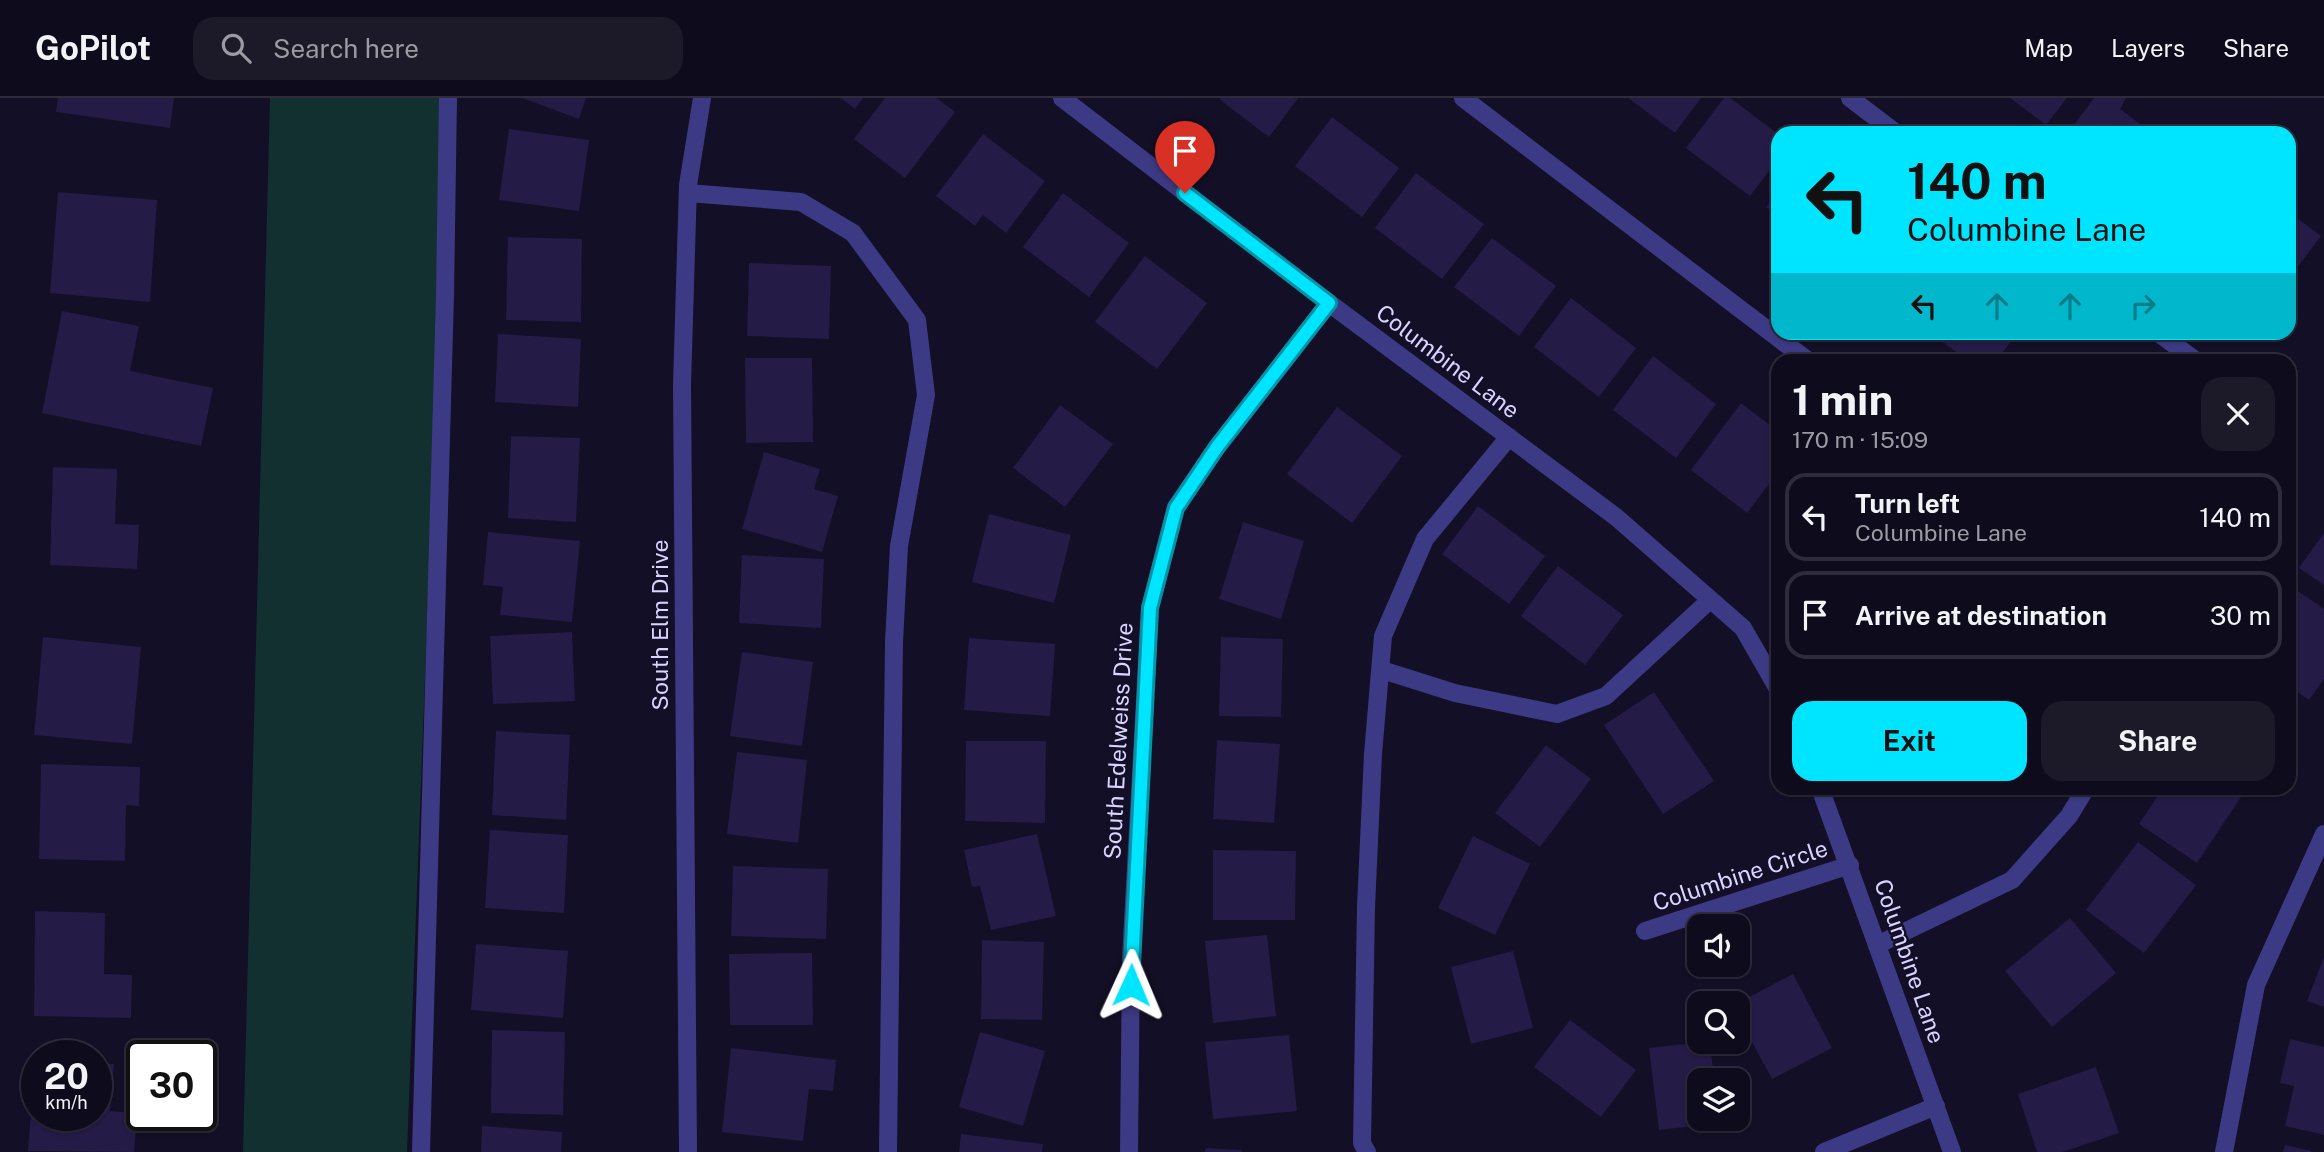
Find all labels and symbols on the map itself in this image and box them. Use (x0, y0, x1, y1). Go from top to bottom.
pin (1155, 121, 1215, 193)
street label: Columbine Lane (1371, 298, 1525, 424)
street label: South Elm Drive (646, 540, 673, 710)
street label: South Edelweiss Drive (1098, 622, 1138, 860)
street label: Columbine Circle (1649, 834, 1831, 916)
street label: Columbine Lane (1869, 875, 1951, 1047)
position arrow (1094, 948, 1168, 1022)
speed limit sign: 30 (126, 1040, 217, 1131)

